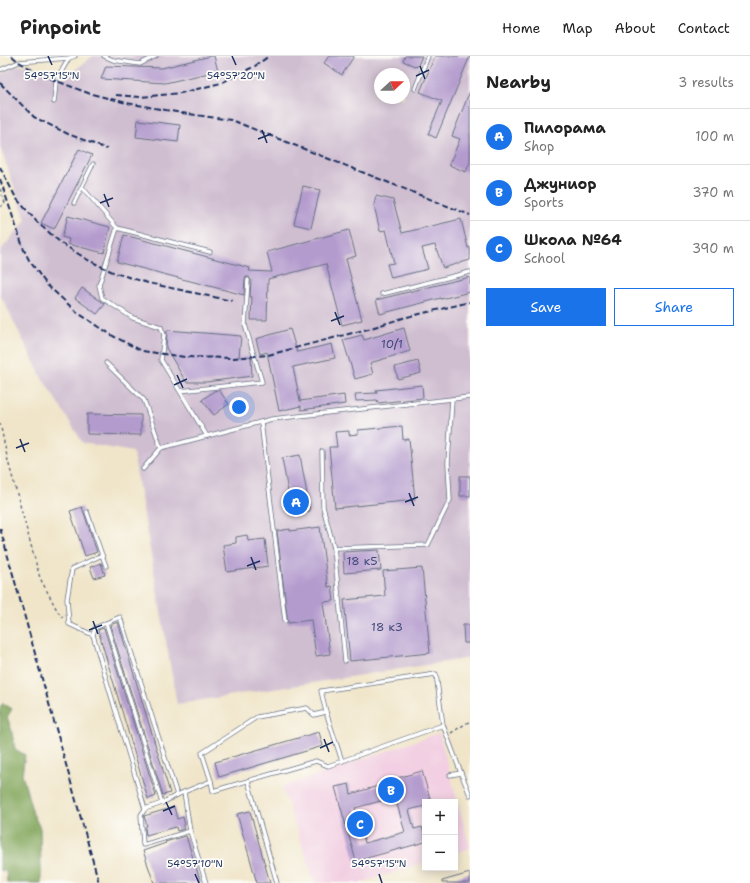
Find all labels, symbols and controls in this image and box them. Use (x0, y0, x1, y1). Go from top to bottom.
text: Pinpoint (20, 15, 101, 40)
text: Home (502, 19, 541, 37)
text: Map (563, 19, 593, 37)
text: About (615, 19, 656, 37)
text: Contact (678, 19, 730, 37)
north arrow (374, 68, 410, 104)
text: 54°57'15"N (25, 69, 79, 82)
text: 54°57'20"N (207, 69, 265, 82)
text: Nearby (486, 71, 551, 93)
text: 3 results (678, 74, 734, 91)
text: Пилорама (524, 118, 606, 138)
text: A (494, 128, 504, 145)
text: 100 m (695, 128, 734, 145)
text: Shop (524, 138, 554, 155)
text: Джуниор (524, 174, 597, 194)
text: B (495, 184, 503, 201)
text: 370 m (692, 184, 734, 201)
text: Sports (524, 194, 564, 211)
text: Школа №64 (524, 230, 622, 250)
text: C (495, 240, 503, 257)
text: 390 m (692, 240, 734, 257)
text: School (524, 250, 565, 267)
button: Save (486, 288, 606, 326)
button: Share (614, 288, 734, 326)
house number: 10/1 (381, 336, 403, 352)
your location (229, 397, 249, 417)
pin: A (283, 487, 309, 517)
house number: 18 к5 (346, 553, 378, 569)
house number: 18 к3 (371, 619, 403, 635)
pin: B (378, 775, 404, 805)
map controls (422, 799, 458, 871)
button: + (422, 799, 458, 835)
pin: C (347, 809, 373, 839)
button: − (422, 835, 458, 871)
text: 54°57'10"N (167, 857, 223, 870)
text: 54°57'15"N (352, 857, 406, 870)

